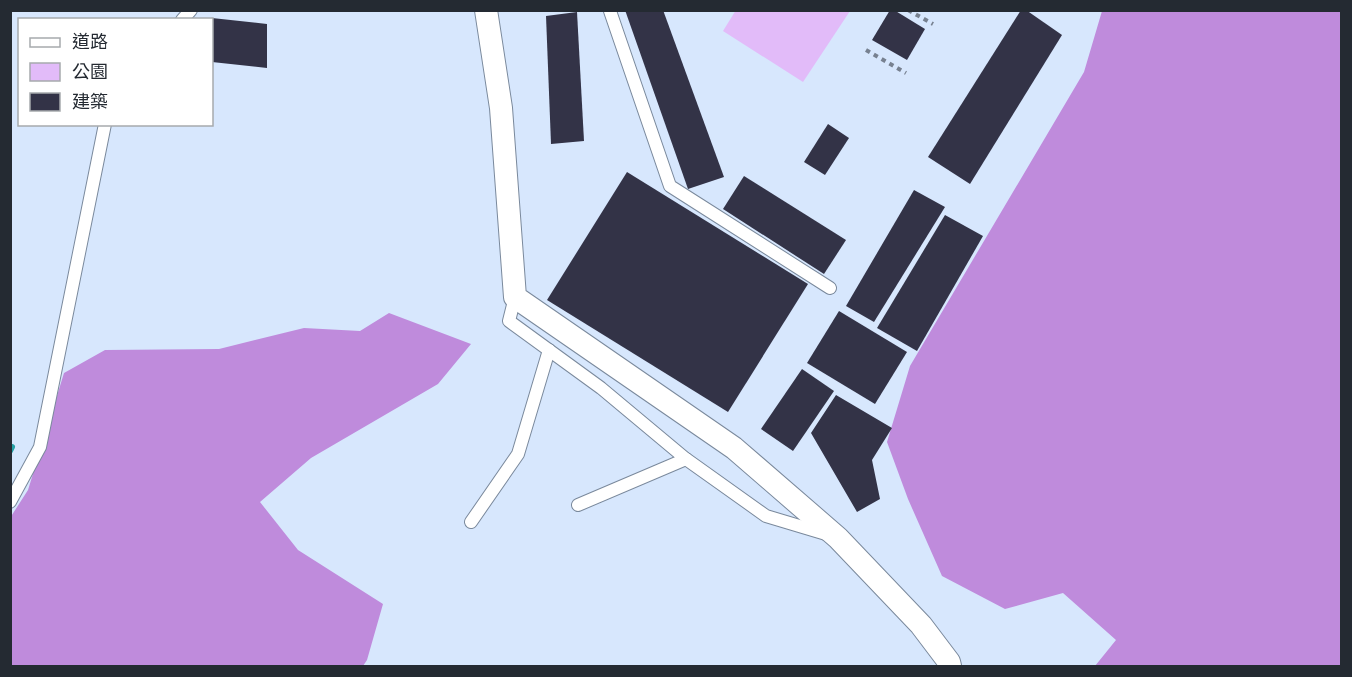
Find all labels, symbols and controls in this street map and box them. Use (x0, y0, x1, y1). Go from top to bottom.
legend (18, 18, 213, 126)
text: 道路 (72, 31, 108, 52)
text: 公園 (72, 61, 108, 82)
text: 建築 (72, 91, 108, 112)

